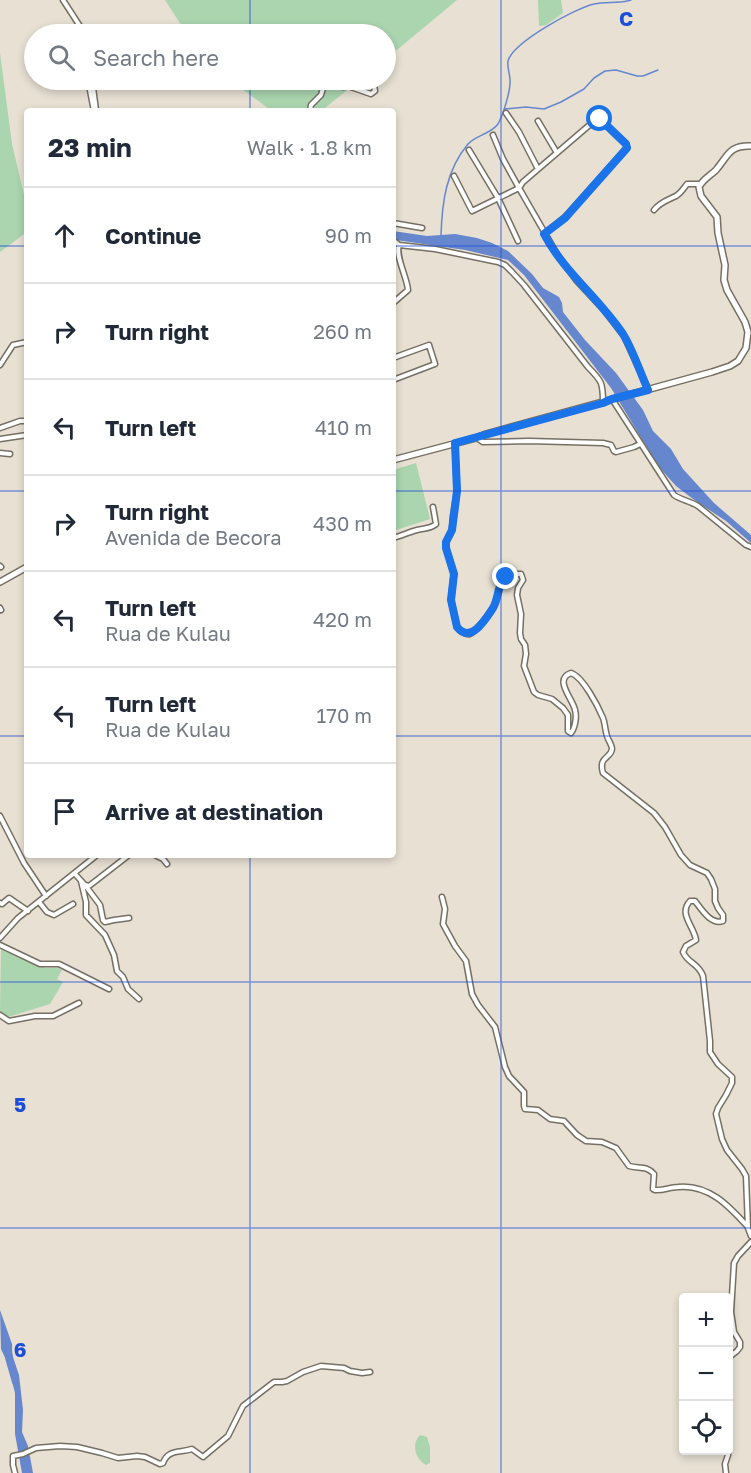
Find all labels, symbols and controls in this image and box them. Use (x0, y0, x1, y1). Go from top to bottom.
text: C (619, 6, 633, 30)
search box (24, 24, 396, 90)
icon: search (45, 41, 78, 74)
text: Search here (93, 44, 219, 71)
route start (586, 105, 612, 131)
text: 23 min (48, 132, 132, 163)
text: Walk · 1.8 km (247, 135, 372, 159)
icon: ahead (48, 219, 81, 252)
text: Continue (105, 222, 201, 249)
text: 90 m (325, 223, 372, 247)
icon: right (48, 315, 81, 348)
text: Turn right (105, 318, 209, 345)
text: 260 m (313, 319, 372, 343)
icon: left (48, 411, 81, 444)
text: Turn left (105, 414, 196, 441)
text: 410 m (315, 415, 372, 439)
text: Turn right (105, 498, 209, 525)
icon: right (48, 507, 81, 540)
text: 430 m (313, 511, 372, 535)
text: Avenida de Becora (105, 525, 282, 549)
route end (492, 563, 518, 589)
text: Turn left (105, 594, 196, 621)
icon: left (48, 603, 81, 636)
text: 420 m (313, 607, 372, 631)
text: Rua de Kulau (105, 621, 231, 645)
text: Turn left (105, 690, 196, 717)
icon: left (48, 699, 81, 732)
text: 170 m (317, 703, 372, 727)
text: Rua de Kulau (105, 717, 231, 741)
icon: arrive (48, 795, 81, 828)
text: Arrive at destination (105, 798, 323, 825)
text: 5 (14, 1092, 26, 1116)
map controls (679, 1293, 733, 1455)
button: + (679, 1293, 733, 1347)
text: 6 (14, 1337, 26, 1361)
button: − (679, 1347, 733, 1401)
button: locate (679, 1401, 733, 1455)

